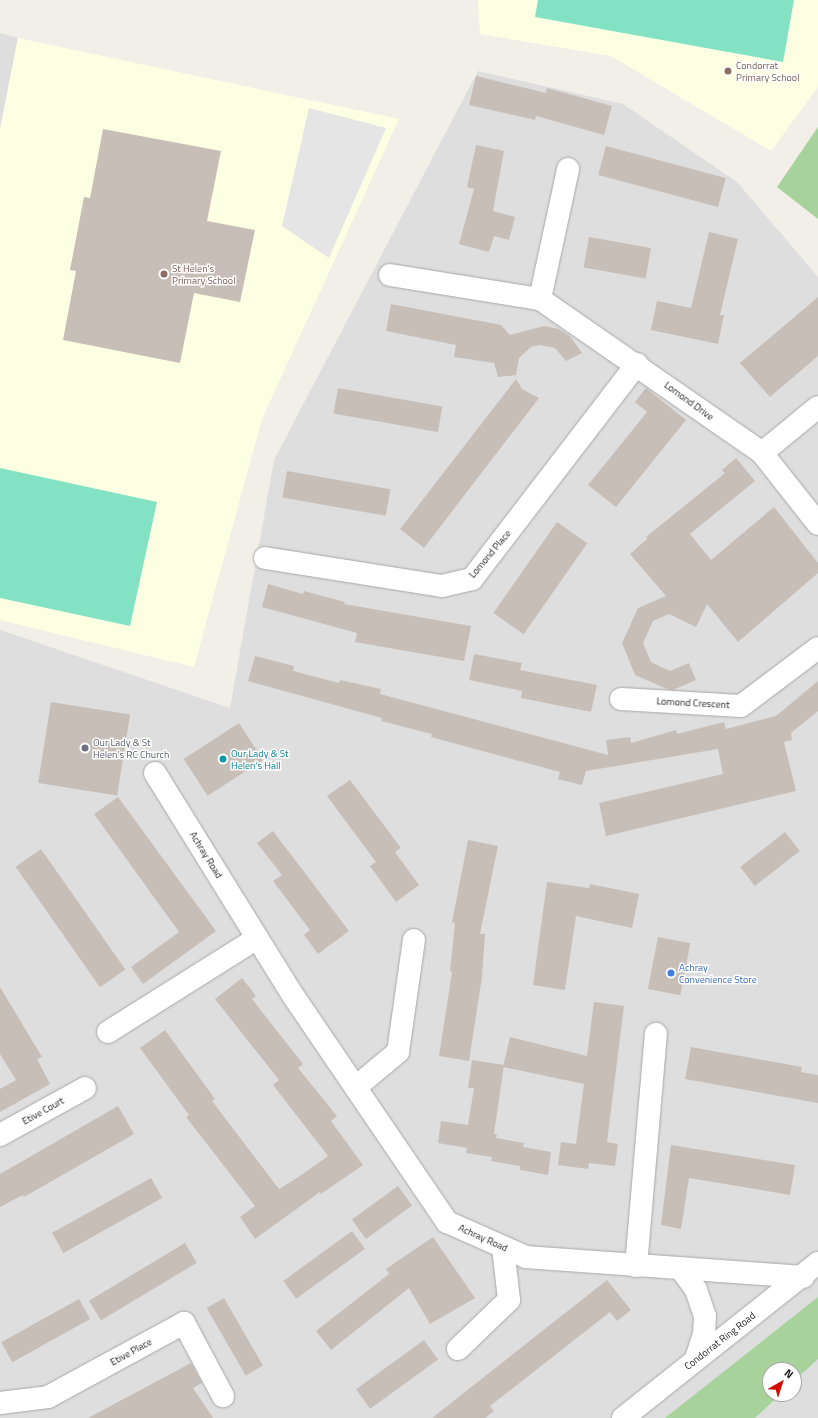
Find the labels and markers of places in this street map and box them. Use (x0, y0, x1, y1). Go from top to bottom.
place label: Condorrat Primary School (736, 59, 799, 82)
marker: Condorrat Primary School (723, 66, 733, 76)
place label: St Helen's Primary School (172, 262, 235, 286)
marker: St Helen's Primary School (159, 269, 169, 279)
place label: Our Lady & St Helen's RC Church (93, 736, 169, 760)
marker: Our Lady & St Helen's RC Church (80, 743, 90, 753)
place label: Our Lady & St Helen's Hall (231, 747, 289, 770)
marker: Our Lady & St Helen's Hall (218, 754, 228, 764)
place label: Achray Convenience Store (679, 961, 757, 984)
marker: Achray Convenience Store (666, 968, 676, 978)

